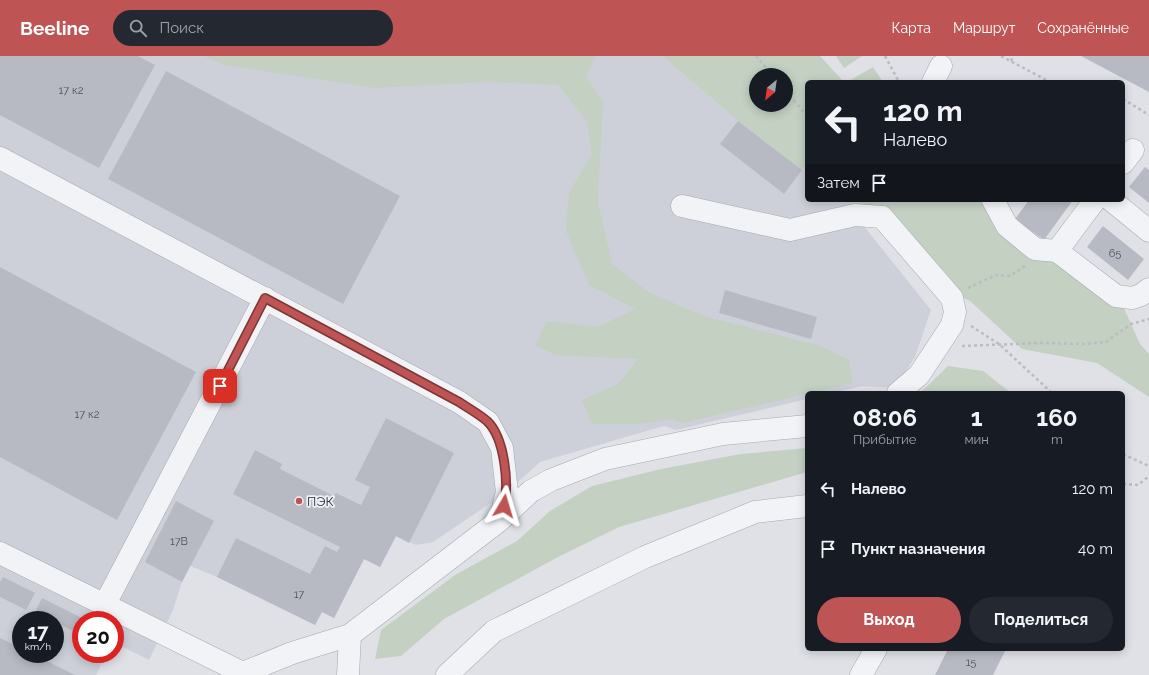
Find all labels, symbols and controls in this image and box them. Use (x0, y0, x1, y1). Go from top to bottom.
search box (113, 10, 393, 46)
text: Beeline (20, 17, 89, 39)
icon: search (127, 17, 149, 39)
text: Поиск (159, 19, 204, 37)
text: Карта (892, 20, 931, 36)
text: Маршрут (953, 20, 1015, 36)
text: Сохранённые (1037, 20, 1129, 36)
north arrow (749, 68, 793, 112)
map controls (749, 68, 793, 112)
house number: 17 к2 (59, 84, 84, 97)
text: 120 m (883, 95, 963, 128)
icon: left (817, 96, 869, 148)
text: Налево (883, 129, 947, 150)
icon: arrive (868, 172, 890, 194)
text: Затем (817, 174, 860, 192)
house number: 65 (1109, 247, 1121, 260)
pin (203, 369, 237, 403)
icon: arrive (209, 375, 231, 397)
text: 08:06 (852, 403, 917, 432)
text: 1 (971, 403, 983, 432)
text: 160 (1036, 403, 1078, 432)
house number: 17 к2 (75, 408, 100, 421)
text: Прибытие (853, 432, 916, 447)
text: мин (964, 432, 989, 447)
text: m (1051, 432, 1063, 447)
icon: left (817, 478, 839, 500)
text: Налево (851, 480, 906, 498)
text: 120 m (1072, 480, 1113, 498)
position arrow (483, 485, 525, 527)
place label: ПЭК (307, 494, 334, 509)
marker: ПЭК (294, 496, 304, 506)
house number: 17В (170, 535, 188, 548)
icon: arrive (817, 538, 839, 560)
text: Пункт назначения (851, 540, 985, 558)
text: 40 m (1078, 540, 1113, 558)
house number: 17 (294, 588, 304, 601)
button: Выход (817, 597, 961, 643)
button: Поделиться (969, 597, 1113, 643)
speed limit sign: 20 (72, 611, 124, 663)
text: 17 (27, 620, 49, 644)
text: km/h (25, 641, 51, 652)
house number: 15 (966, 656, 976, 669)

